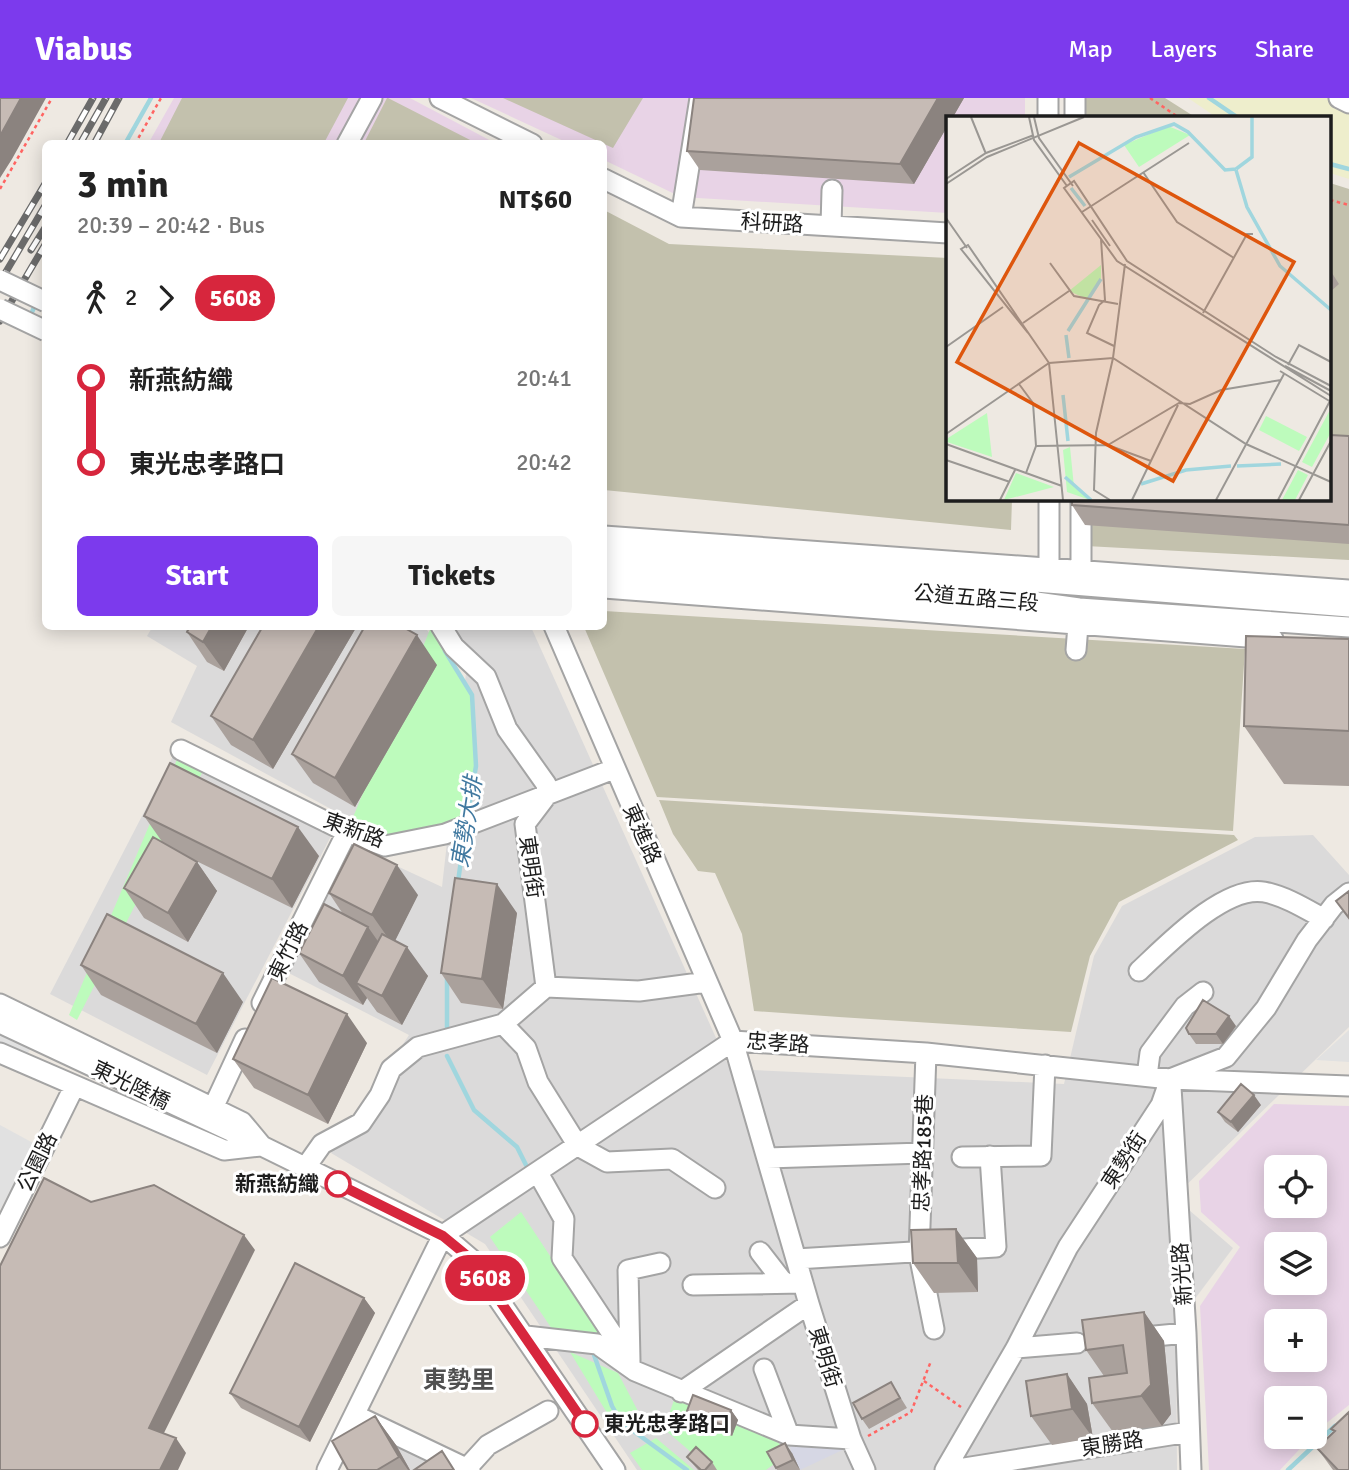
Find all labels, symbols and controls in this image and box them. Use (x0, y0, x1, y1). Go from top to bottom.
text: Viabus (35, 29, 132, 70)
text: Map (1068, 34, 1113, 64)
text: Layers (1151, 34, 1217, 64)
text: Share (1255, 34, 1314, 64)
inset map (946, 116, 1332, 500)
text: 3 min (77, 161, 169, 208)
text: NT$60 (499, 184, 572, 216)
street label: 科研路 (740, 208, 804, 238)
text: 20:39 – 20:42 · Bus (77, 211, 265, 240)
icon: walk (77, 279, 115, 317)
icon: forward (147, 279, 185, 317)
text: 2 (125, 283, 137, 312)
text: 5608 (209, 283, 261, 313)
text: 20:41 (516, 364, 572, 393)
text: 新燕紡織 (129, 365, 233, 397)
text: 20:42 (516, 448, 572, 477)
text: 東光忠孝路口 (129, 449, 285, 481)
button: Start (77, 536, 318, 616)
button: Tickets (332, 536, 572, 616)
street label: 公道五路三段 (912, 580, 1040, 616)
water label: 東勢大排 (445, 771, 489, 870)
street label: 東進路 (617, 800, 667, 868)
street label: 東新路 (320, 807, 388, 853)
street label: 東明街 (514, 834, 548, 900)
street label: 東竹路 (263, 917, 313, 985)
street label: 忠孝路 (746, 1028, 810, 1058)
street label: 東光陸橋 (88, 1055, 174, 1115)
street label: 忠孝路185巷 (908, 1094, 938, 1212)
street label: 東勢街 (1096, 1127, 1152, 1193)
street label: 公園路 (12, 1128, 62, 1196)
map controls (1264, 1155, 1327, 1449)
button: locate (1264, 1155, 1327, 1218)
place label: 新燕紡織 (235, 1171, 319, 1197)
marker: 新燕紡織 (325, 1171, 351, 1197)
button: layers (1264, 1232, 1327, 1295)
street label: 新光路 (1167, 1242, 1197, 1306)
line badge: 5608 (436, 1255, 534, 1301)
text: 5608 (459, 1263, 511, 1293)
button: + (1264, 1309, 1327, 1372)
street label: 東明街 (803, 1323, 847, 1391)
district label: 東勢里 (423, 1365, 495, 1395)
button: − (1264, 1386, 1327, 1449)
marker: 東光忠孝路口 (572, 1411, 598, 1437)
place label: 東光忠孝路口 (604, 1411, 730, 1437)
street label: 東勝路 (1079, 1426, 1145, 1462)

